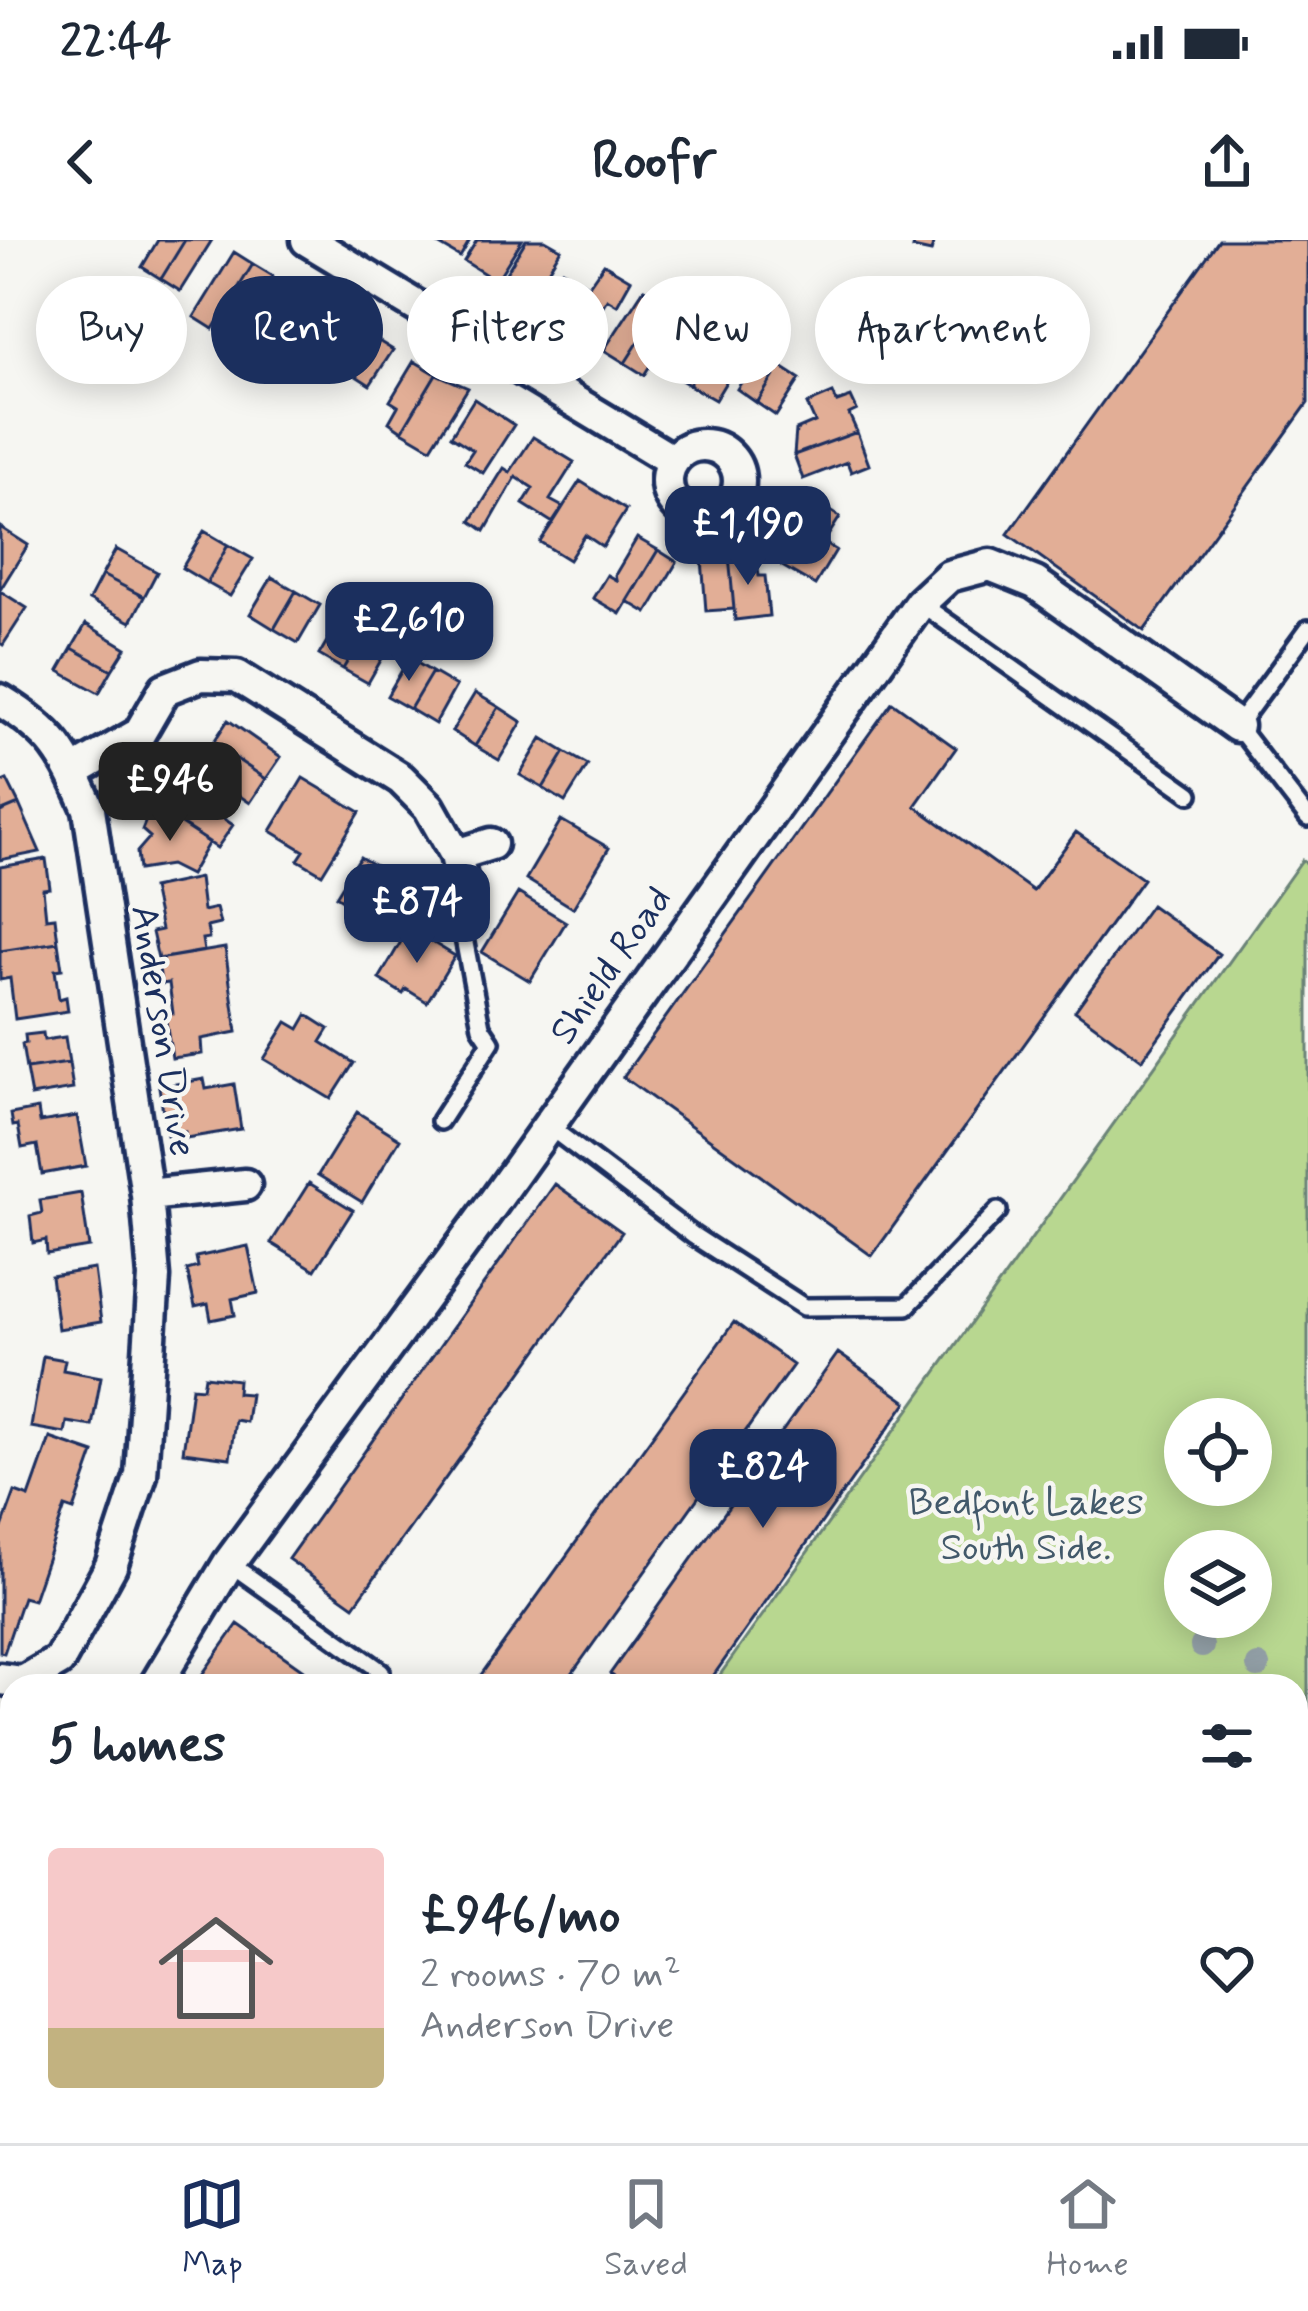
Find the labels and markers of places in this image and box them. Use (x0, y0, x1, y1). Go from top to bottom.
pin: £1,190 (650, 486, 846, 588)
pin: £2,610 (311, 582, 507, 684)
pin: £946 (99, 742, 241, 844)
pin: £874 (346, 864, 488, 966)
pin: £824 (692, 1429, 834, 1531)

